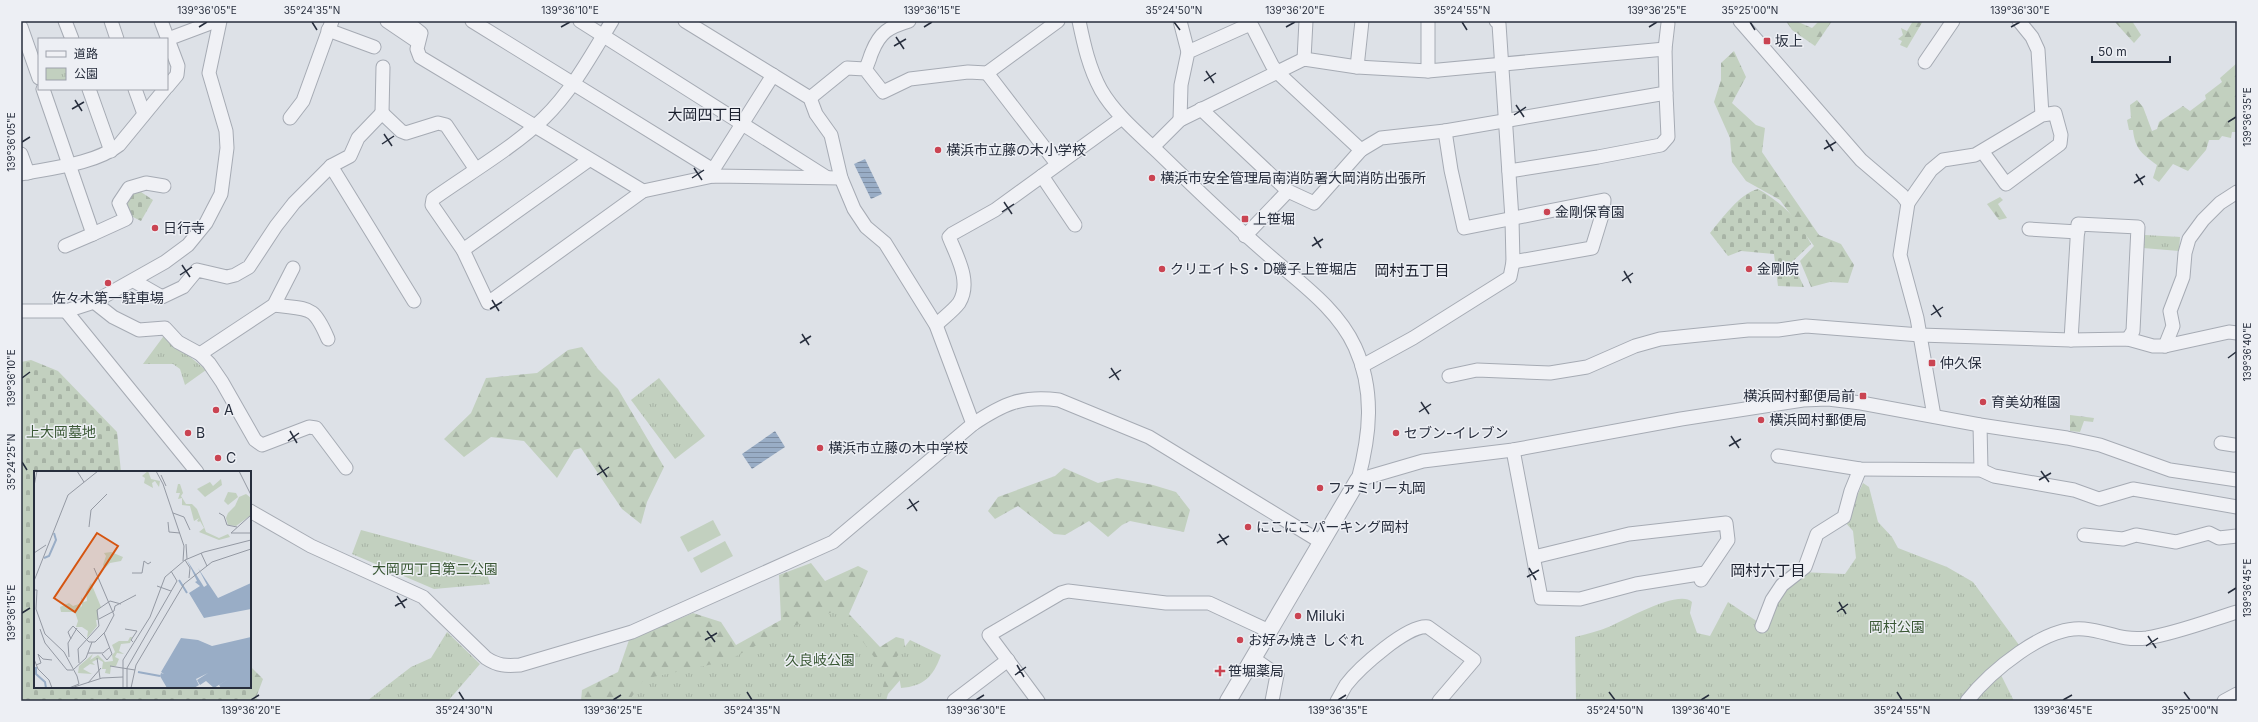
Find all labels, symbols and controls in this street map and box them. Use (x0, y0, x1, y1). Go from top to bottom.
text: 139°36'05"E (177, 4, 237, 16)
text: 35°24'35"N (284, 4, 340, 16)
text: 139°36'10"E (541, 4, 599, 16)
text: 139°36'15"E (903, 4, 961, 16)
text: 35°24'50"N (1146, 4, 1202, 16)
text: 139°36'20"E (1265, 4, 1325, 16)
text: 35°24'55"N (1434, 4, 1490, 16)
text: 139°36'25"E (1627, 4, 1687, 16)
text: 35°25'00"N (1722, 4, 1778, 16)
text: 139°36'30"E (1990, 4, 2050, 16)
place label: 坂上 (1775, 32, 1803, 49)
marker: 坂上 (1762, 36, 1772, 46)
legend (38, 38, 168, 90)
scale bar (2092, 38, 2170, 64)
text: 50 m (2098, 44, 2127, 59)
text: 道路 (74, 46, 98, 61)
text: 公園 (74, 66, 98, 81)
text: 139°36'35"E (2241, 87, 2253, 147)
district label: 大岡四丁目 (667, 105, 743, 124)
text: 139°36'05"E (5, 112, 17, 172)
place label: 横浜市立藤の木小学校 (946, 141, 1086, 158)
marker: 横浜市立藤の木小学校 (933, 145, 943, 155)
place label: 横浜市安全管理局南消防署大岡消防出張所 (1160, 169, 1426, 186)
marker: 横浜市安全管理局南消防署大岡消防出張所 (1147, 173, 1157, 183)
place label: 金剛保育園 (1555, 203, 1625, 220)
marker: 金剛保育園 (1542, 207, 1552, 217)
place label: 上笹堀 (1253, 210, 1295, 227)
marker: 上笹堀 (1240, 214, 1250, 224)
place label: 日行寺 (163, 219, 205, 236)
marker: 日行寺 (150, 223, 160, 233)
place label: クリエイトS・D磯子上笹堀店 (1170, 260, 1357, 277)
place label: 金剛院 (1757, 260, 1799, 277)
district label: 岡村五丁目 (1374, 261, 1450, 280)
marker: クリエイトS・D磯子上笹堀店 (1157, 264, 1167, 274)
marker: 金剛院 (1744, 264, 1754, 274)
marker: 佐々木第一駐車場 (103, 278, 113, 288)
place label: 佐々木第一駐車場 (52, 289, 164, 306)
text: 139°36'40"E (2241, 322, 2253, 382)
text: 139°36'10"E (5, 349, 17, 407)
place label: 仲久保 (1940, 354, 1982, 371)
marker: 仲久保 (1927, 358, 1937, 368)
place label: 横浜岡村郵便局前 (1743, 387, 1855, 404)
marker: 横浜岡村郵便局前 (1858, 391, 1868, 401)
place label: 育美幼稚園 (1991, 393, 2061, 410)
marker: 育美幼稚園 (1978, 397, 1988, 407)
place label: A (224, 401, 234, 418)
marker: A (211, 405, 221, 415)
place label: 横浜岡村郵便局 (1769, 411, 1867, 428)
marker: 横浜岡村郵便局 (1756, 415, 1766, 425)
park label: 上大岡墓地 (26, 423, 96, 440)
place label: B (196, 424, 205, 441)
place label: セブン-イレブン (1404, 424, 1508, 441)
marker: B (183, 428, 193, 438)
marker: セブン-イレブン (1391, 428, 1401, 438)
text: 35°24'25"N (5, 434, 17, 490)
place label: 横浜市立藤の木中学校 (828, 439, 968, 456)
marker: 横浜市立藤の木中学校 (815, 443, 825, 453)
place label: C (226, 449, 236, 466)
marker: C (213, 453, 223, 463)
inset map (34, 471, 251, 688)
place label: ファミリー丸岡 (1328, 479, 1426, 496)
marker: ファミリー丸岡 (1315, 483, 1325, 493)
place label: にこにこパーキング岡村 (1256, 518, 1409, 535)
marker: にこにこパーキング岡村 (1243, 522, 1253, 532)
text: 139°36'45"E (2241, 559, 2253, 617)
park label: 大岡四丁目第二公園 (372, 560, 498, 577)
district label: 岡村六丁目 (1730, 561, 1806, 580)
text: 139°36'15"E (5, 584, 17, 642)
place label: Miluki (1306, 607, 1345, 624)
marker: Miluki (1293, 611, 1303, 621)
park label: 岡村公園 (1869, 618, 1925, 635)
place label: お好み焼き しぐれ (1248, 631, 1364, 648)
marker: お好み焼き しぐれ (1235, 635, 1245, 645)
park label: 久良岐公園 (785, 651, 855, 668)
place label: 笹堀薬局 (1228, 662, 1284, 679)
marker: 笹堀薬局 (1215, 666, 1225, 676)
text: 139°36'20"E (221, 704, 281, 716)
text: 35°24'30"N (436, 704, 492, 716)
text: 139°36'25"E (583, 704, 643, 716)
text: 35°24'35"N (724, 704, 780, 716)
text: 139°36'30"E (946, 704, 1006, 716)
text: 139°36'35"E (1308, 704, 1368, 716)
text: 35°24'50"N (1587, 704, 1643, 716)
text: 139°36'40"E (1671, 704, 1731, 716)
text: 35°24'55"N (1874, 704, 1930, 716)
text: 139°36'45"E (2034, 704, 2092, 716)
text: 35°25'00"N (2162, 704, 2218, 716)

